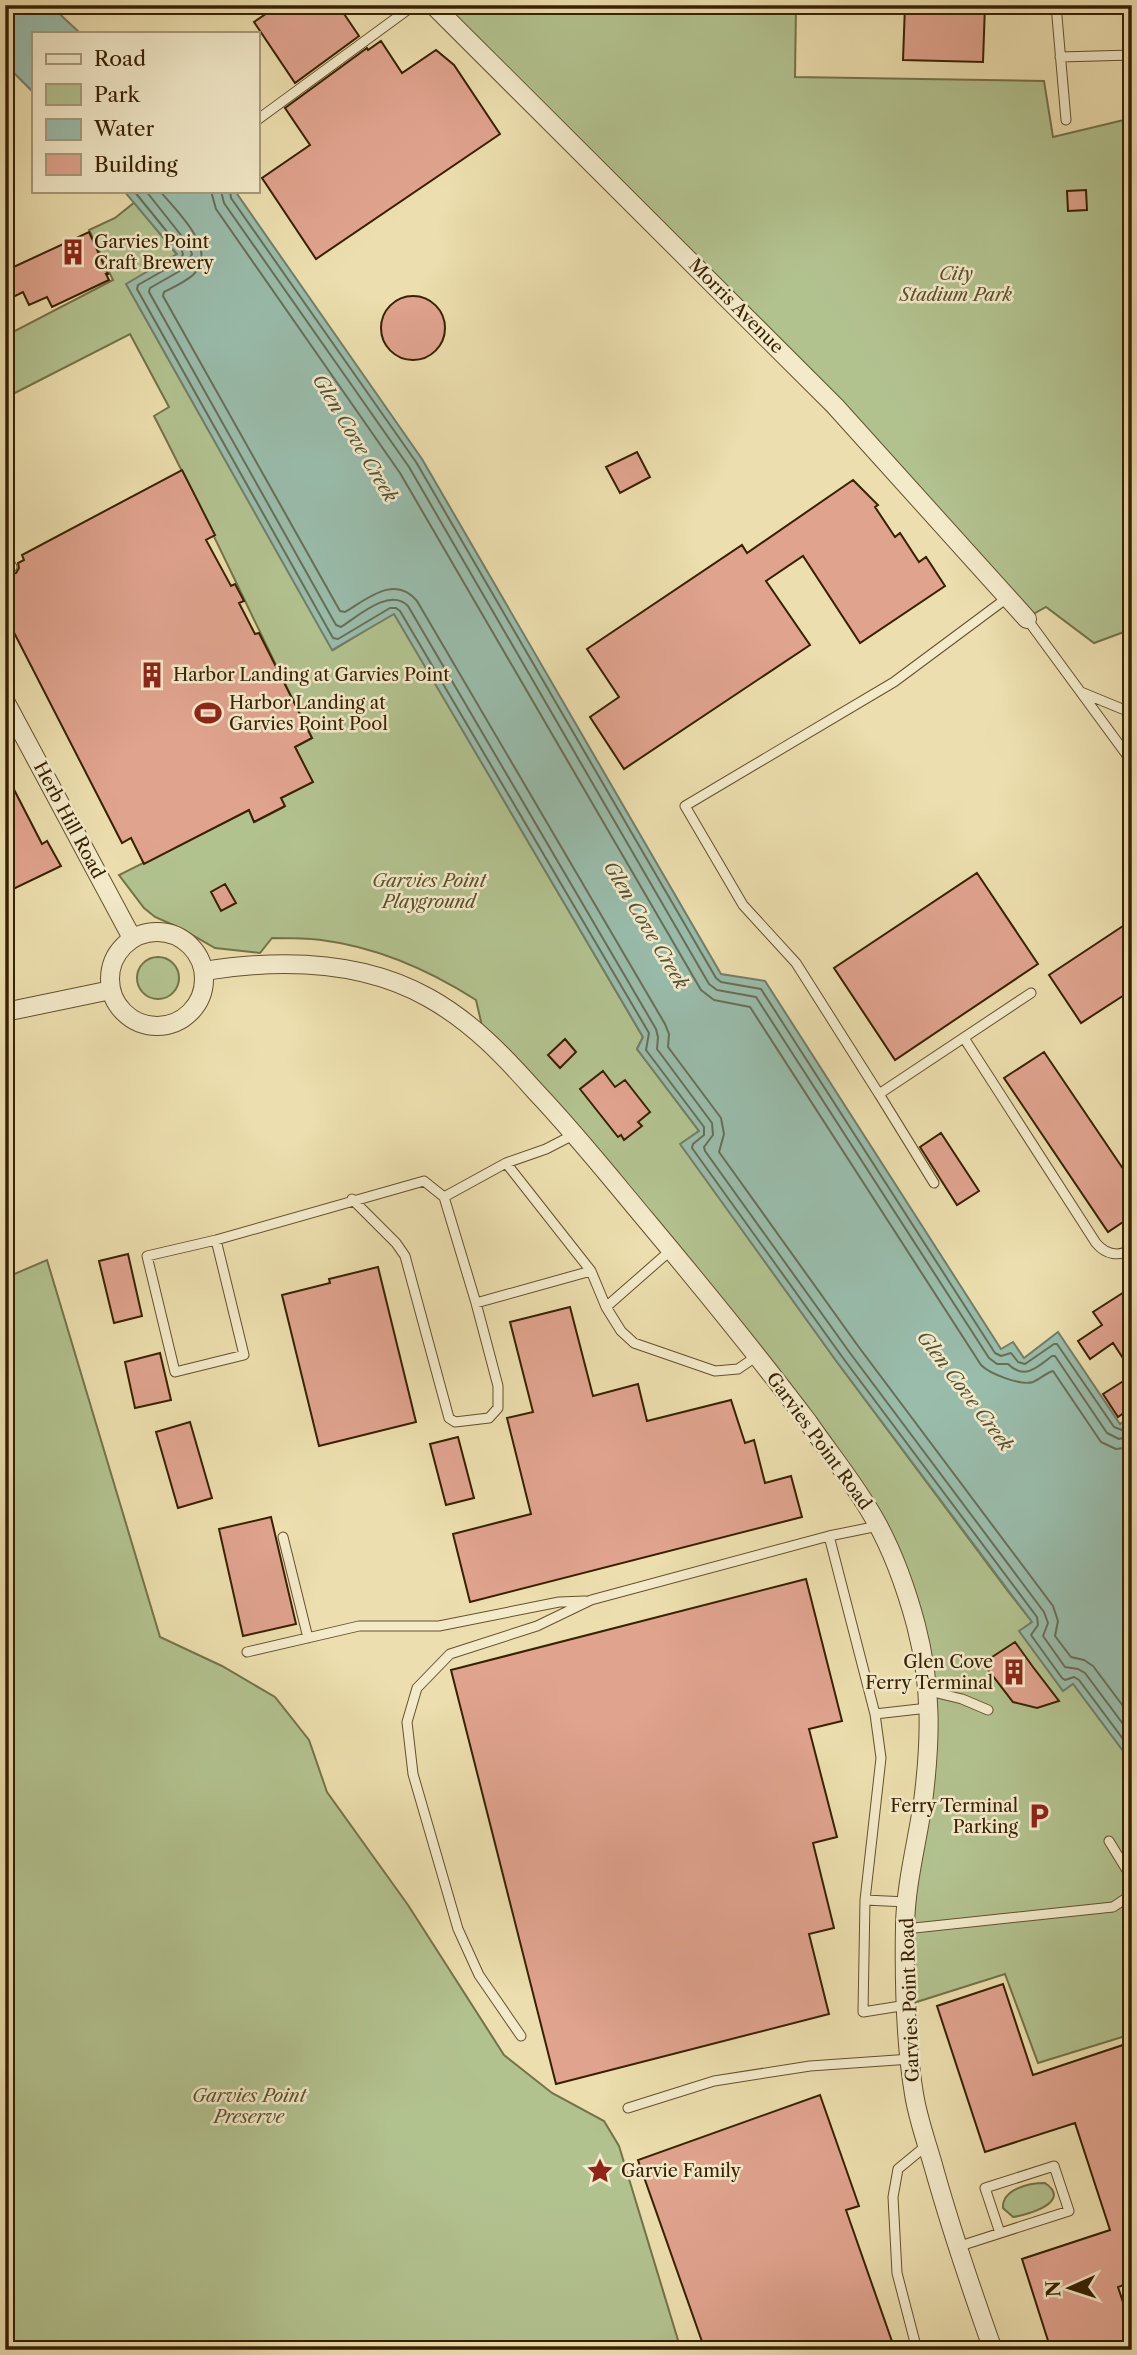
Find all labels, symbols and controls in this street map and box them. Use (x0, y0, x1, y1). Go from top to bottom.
legend (32, 32, 259, 192)
text: Road (94, 46, 146, 71)
text: Park (94, 82, 140, 107)
text: Water (93, 116, 154, 141)
text: Building (94, 152, 179, 177)
place label: Garvies Point Craft Brewery (94, 231, 215, 274)
building icon: Garvies Point Craft Brewery (58, 237, 88, 267)
street label: Morris Avenue (684, 254, 788, 358)
park label: City Stadium Park (899, 263, 1013, 306)
water label: Glen Cove Creek (308, 370, 402, 506)
building icon: Harbor Landing at Garvies Point (137, 660, 167, 690)
place label: Harbor Landing at Garvies Point (173, 664, 450, 686)
place label: Harbor Landing at Garvies Point Pool (229, 692, 388, 735)
sports icon: Harbor Landing at Garvies Point Pool (193, 698, 223, 728)
street label: Herb Hill Road (29, 758, 109, 882)
water label: Glen Cove Creek (599, 857, 693, 993)
park label: Garvies Point Playground (372, 870, 488, 913)
water label: Glen Cove Creek (912, 1326, 1018, 1456)
street label: Garvies Point Road (762, 1368, 876, 1514)
place label: Glen Cove Ferry Terminal (865, 1651, 993, 1694)
building icon: Glen Cove Ferry Terminal (999, 1657, 1029, 1687)
place label: Ferry Terminal Parking (890, 1795, 1018, 1838)
parking icon: Ferry Terminal Parking (1024, 1801, 1054, 1831)
street label: Garvies Point Road (896, 1917, 924, 2083)
park label: Garvies Point Preserve (192, 2085, 308, 2128)
place icon: Garvie Family (585, 2156, 615, 2186)
place label: Garvie Family (621, 2160, 742, 2182)
north arrow (1036, 2254, 1106, 2324)
text: N (1042, 2280, 1065, 2298)

